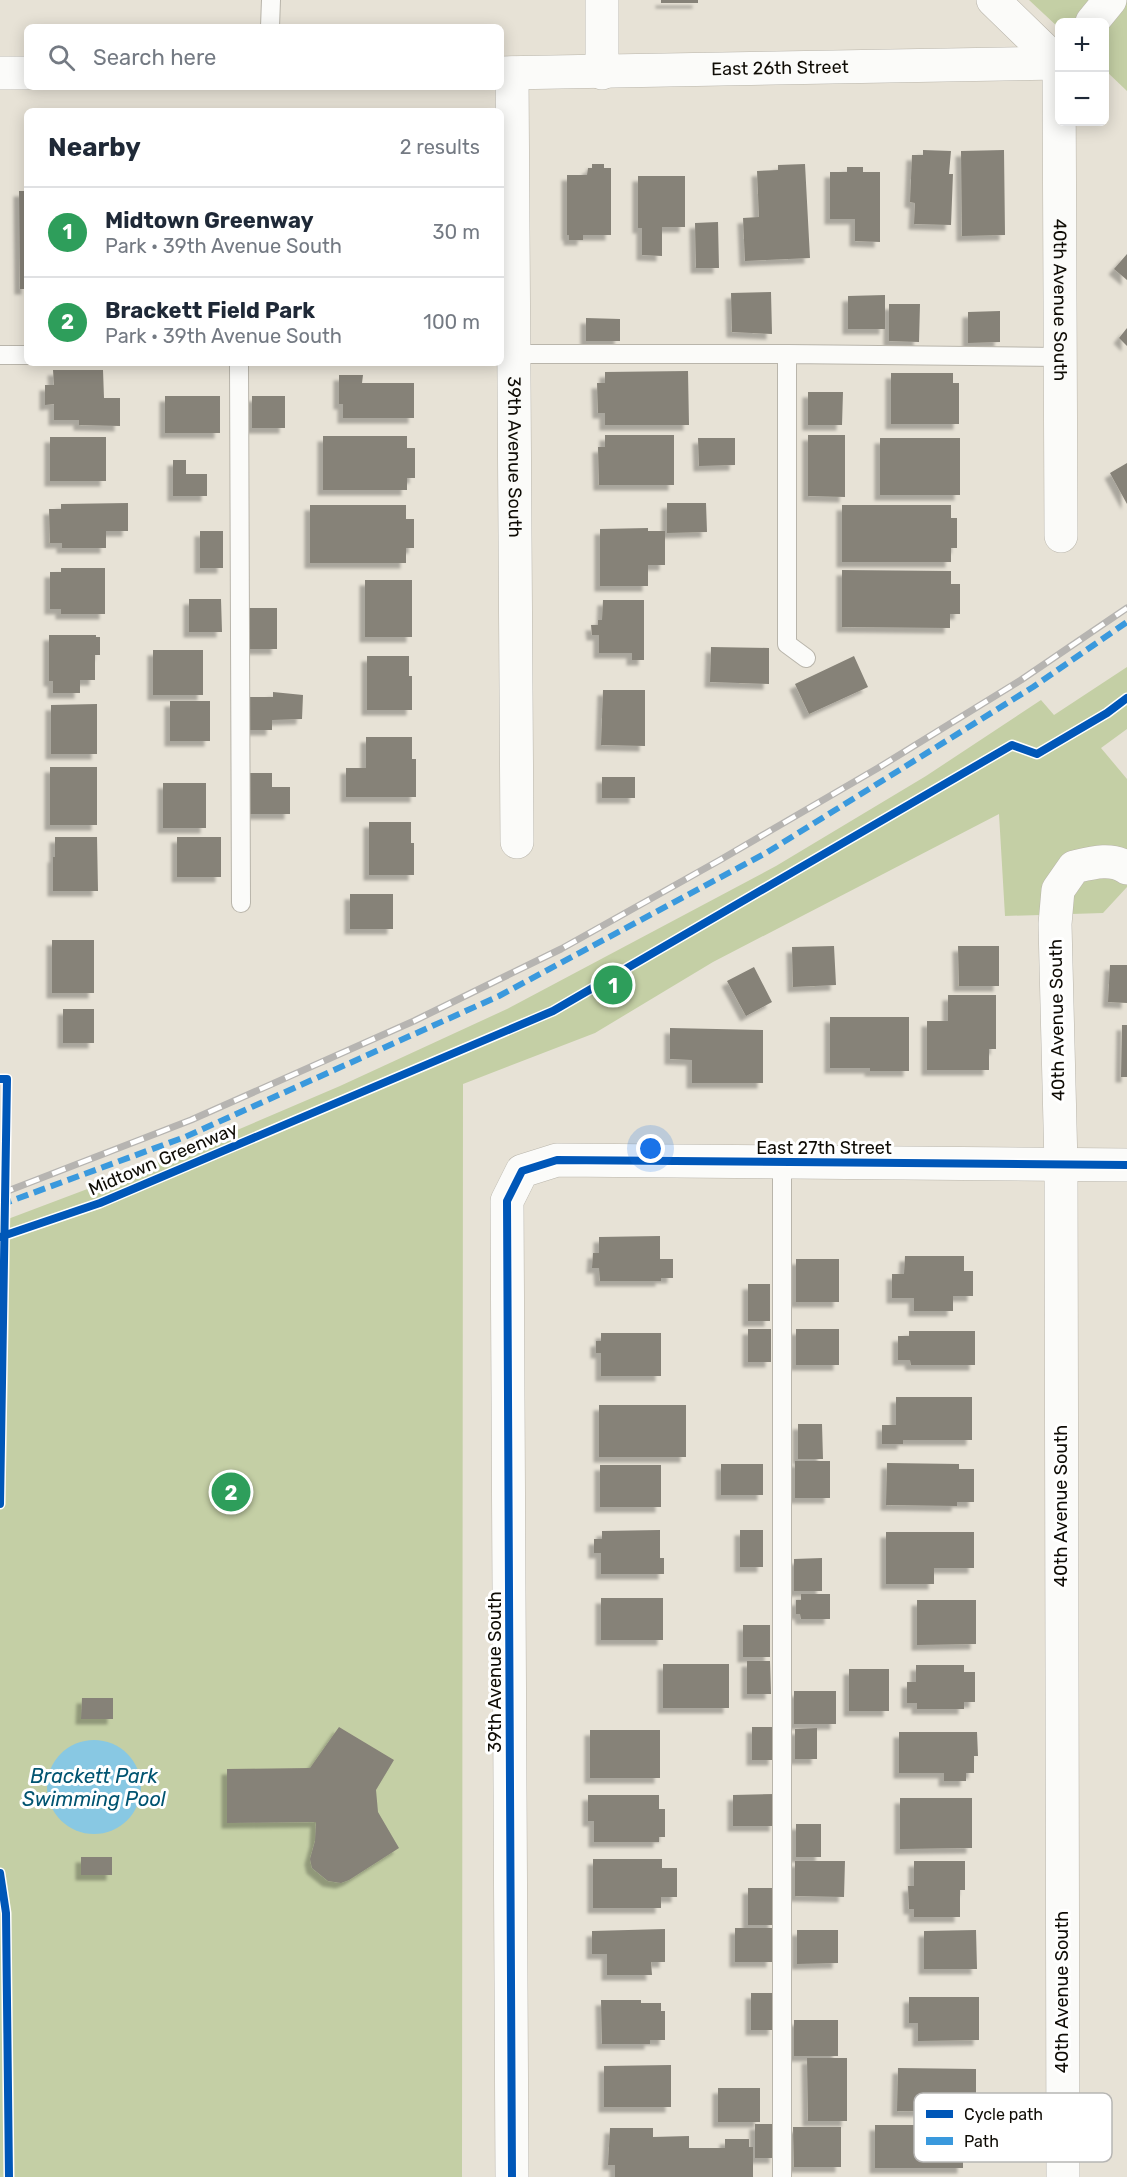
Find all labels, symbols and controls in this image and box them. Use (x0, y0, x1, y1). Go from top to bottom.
map controls (1055, 18, 1109, 126)
button: + (1055, 18, 1109, 72)
search box (24, 24, 504, 90)
icon: search (45, 41, 78, 74)
text: Search here (93, 44, 216, 71)
street label: East 26th Street (711, 56, 849, 80)
button: − (1055, 72, 1109, 126)
text: Nearby (48, 132, 141, 163)
text: 2 results (400, 135, 480, 159)
text: Midtown Greenway (105, 207, 314, 234)
street label: 40th Avenue South (1049, 219, 1071, 381)
text: 1 (63, 220, 72, 244)
text: 30 m (433, 220, 480, 244)
text: Park · 39th Avenue South (105, 234, 342, 258)
text: Brackett Field Park (105, 297, 315, 324)
text: 2 (61, 310, 74, 334)
text: 100 m (423, 310, 480, 334)
text: Park · 39th Avenue South (105, 324, 342, 348)
street label: 39th Avenue South (503, 376, 526, 538)
street label: 40th Avenue South (1045, 939, 1069, 1101)
pin: 1 (594, 962, 632, 1008)
street label: Midtown Greenway (85, 1118, 241, 1200)
your location (636, 1134, 665, 1163)
street label: East 27th Street (756, 1137, 892, 1159)
street label: 40th Avenue South (1050, 1425, 1072, 1587)
pin: 2 (212, 1470, 250, 1514)
street label: 39th Avenue South (484, 1591, 506, 1753)
water label: Brackett Park Swimming Pool (22, 1764, 167, 1811)
street label: 40th Avenue South (1051, 1911, 1073, 2073)
legend (914, 2093, 1112, 2162)
text: Cycle path (964, 2105, 1043, 2124)
text: Path (964, 2132, 999, 2151)

